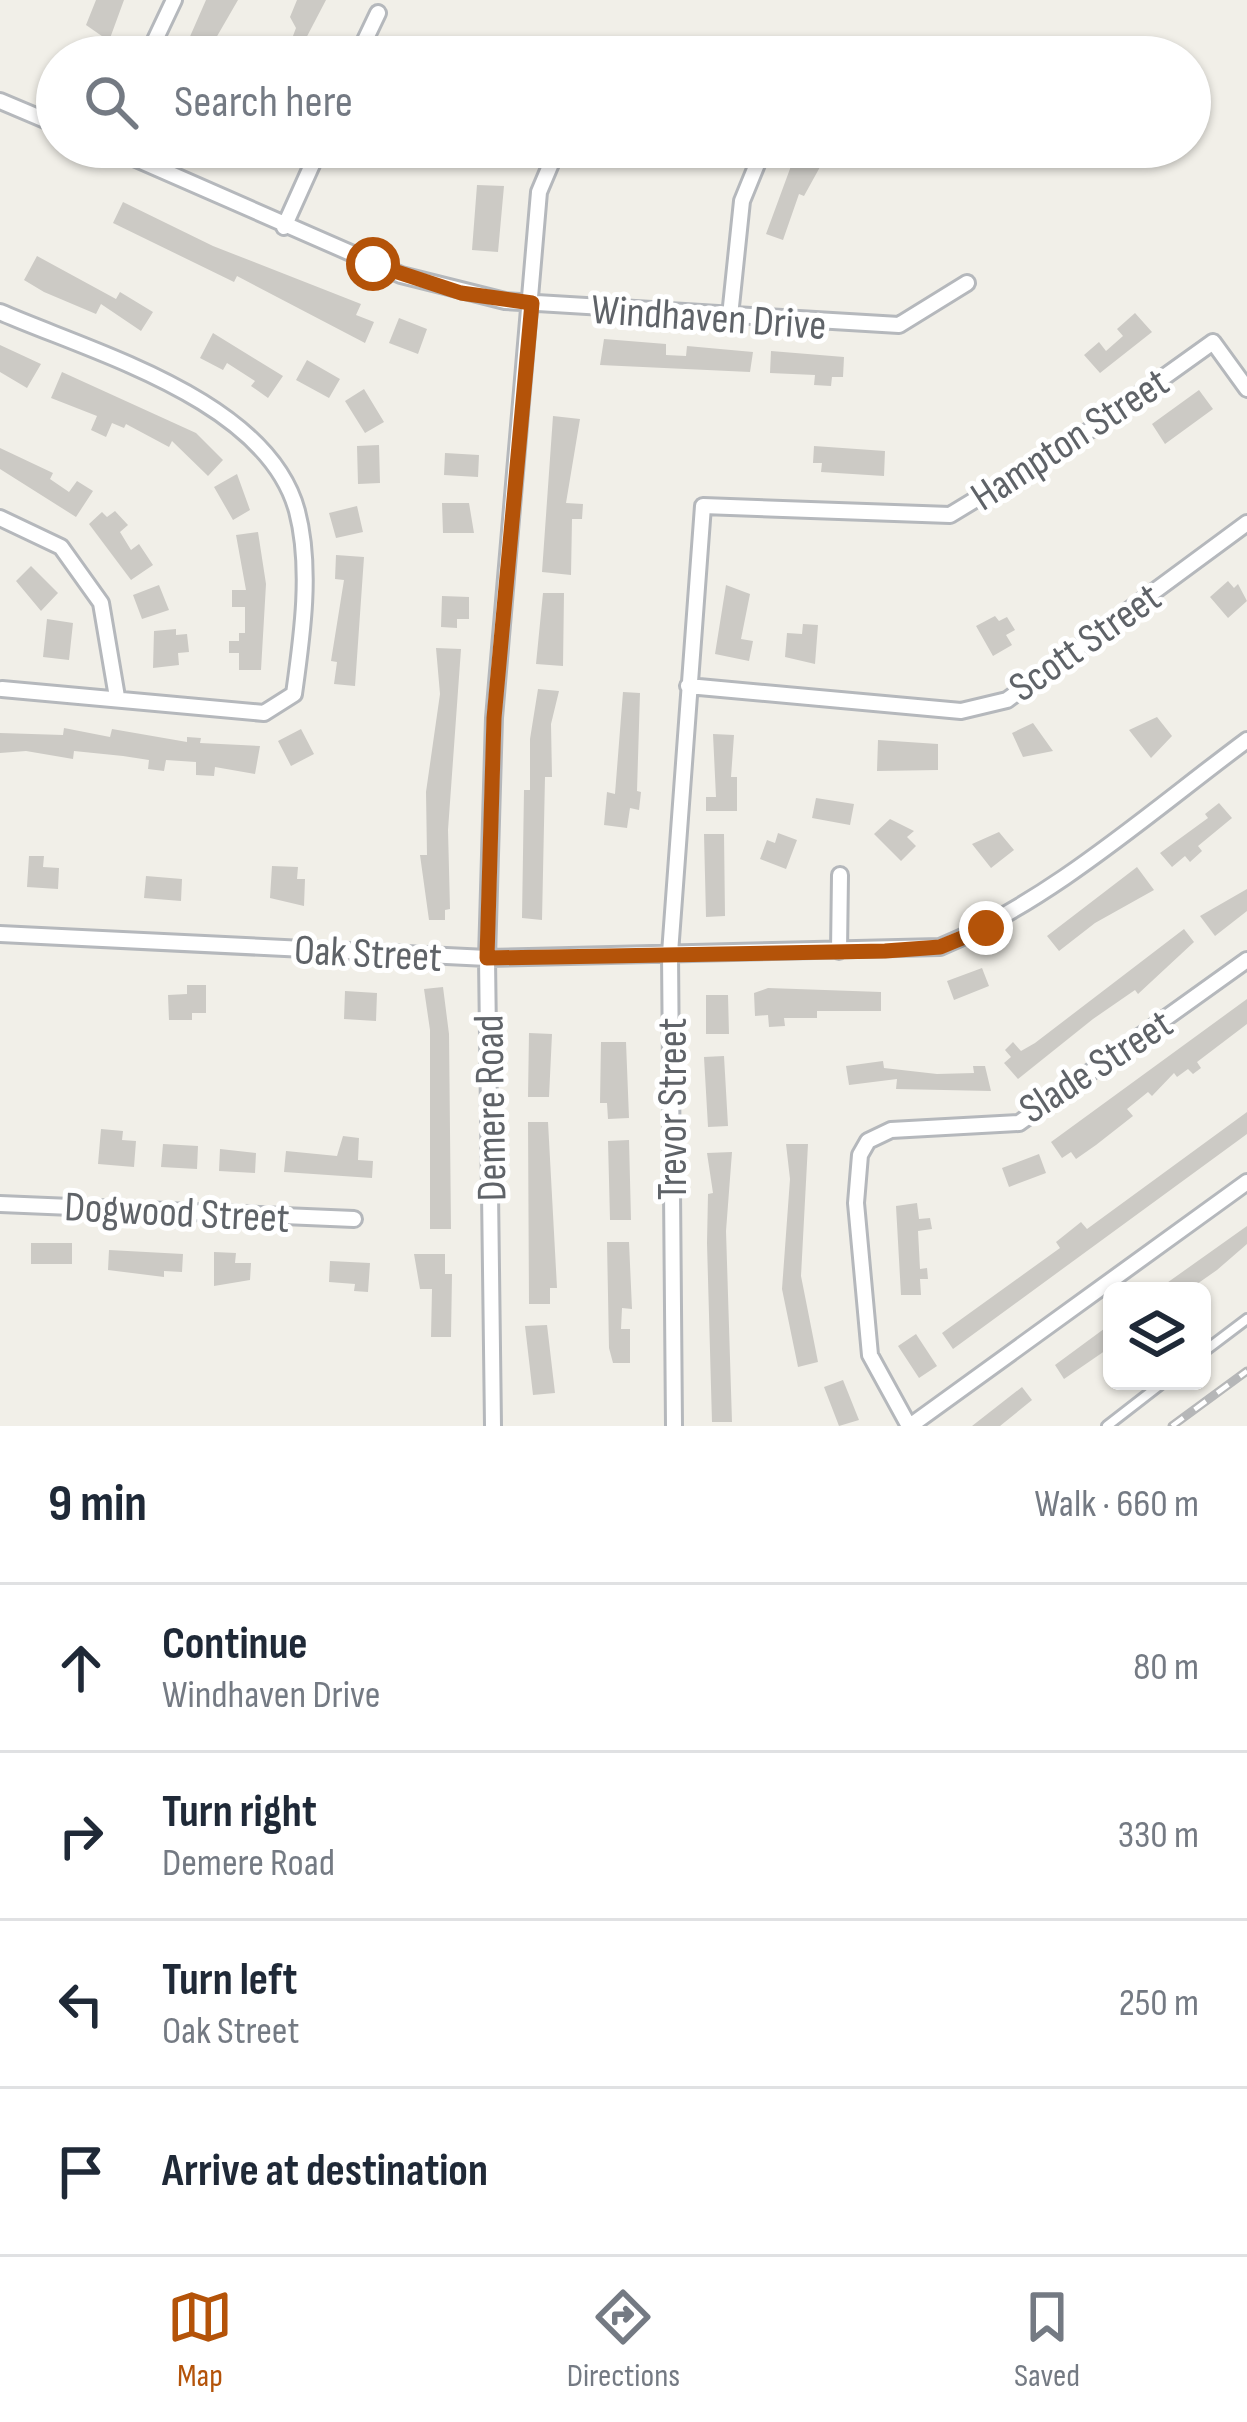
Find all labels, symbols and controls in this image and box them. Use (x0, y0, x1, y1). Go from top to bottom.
search box (36, 36, 1211, 168)
icon: search (78, 69, 144, 135)
text: Search here (174, 75, 353, 130)
route start (346, 237, 400, 291)
street label: Windhaven Drive (590, 285, 828, 352)
street label: Hampton Street (962, 357, 1179, 523)
street label: Scott Street (1000, 573, 1171, 714)
route end (959, 901, 1013, 955)
street label: Oak Street (293, 925, 443, 984)
street label: Slade Street (1010, 999, 1182, 1135)
street label: Demere Road (464, 1014, 519, 1202)
street label: Trevor Street (648, 1018, 699, 1200)
street label: Dogwood Street (63, 1182, 291, 1245)
map controls (1103, 1282, 1211, 1390)
button: layers (1103, 1282, 1211, 1390)
text: 9 min (48, 1474, 147, 1535)
text: Walk · 660 m (1035, 1481, 1199, 1528)
text: Continue (162, 1617, 308, 1672)
icon: ahead (48, 1635, 114, 1701)
text: 80 m (1133, 1644, 1199, 1691)
text: Windhaven Drive (162, 1672, 380, 1719)
text: Turn right (162, 1785, 317, 1840)
icon: right (48, 1803, 114, 1869)
text: 330 m (1118, 1812, 1199, 1859)
text: Demere Road (162, 1840, 335, 1887)
text: Turn left (162, 1953, 297, 2008)
icon: left (48, 1971, 114, 2037)
text: 250 m (1119, 1980, 1199, 2027)
text: Oak Street (162, 2008, 299, 2055)
icon: arrive (48, 2139, 114, 2205)
text: Arrive at destination (162, 2144, 488, 2199)
tab: Map (167, 2284, 233, 2396)
tab: Directions (567, 2284, 680, 2396)
tab: Saved (1014, 2284, 1080, 2396)

